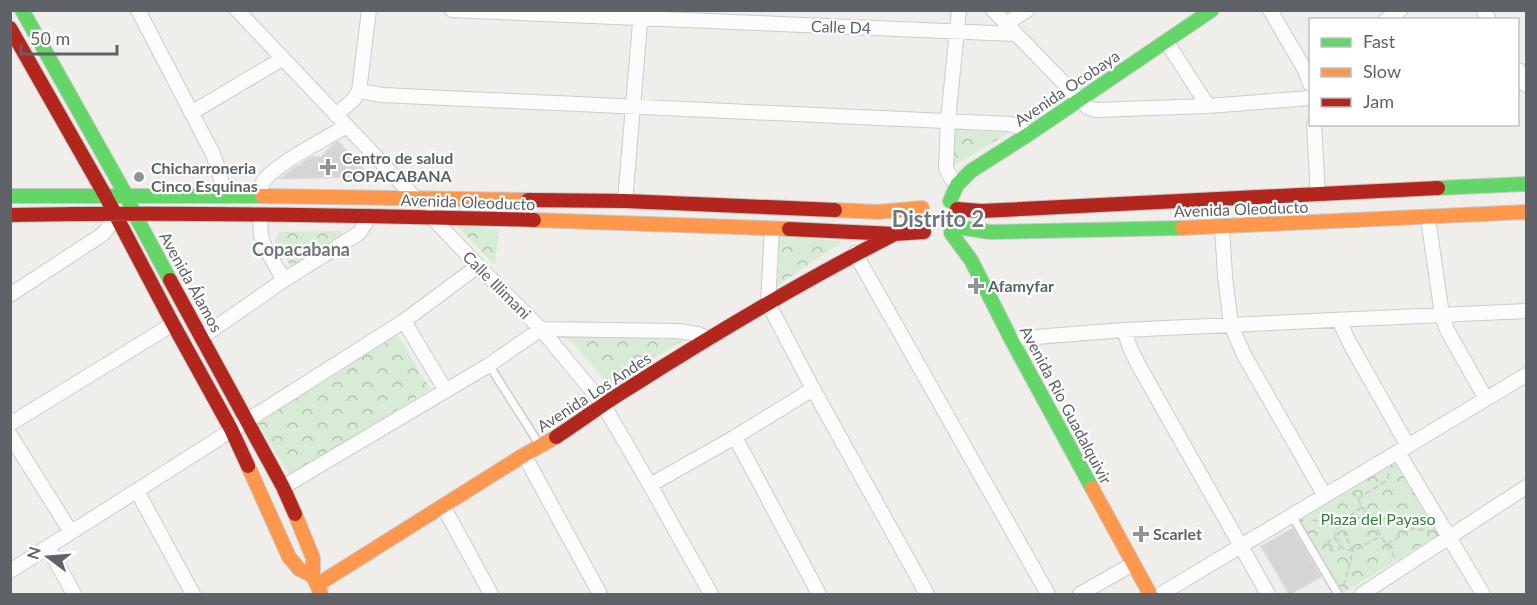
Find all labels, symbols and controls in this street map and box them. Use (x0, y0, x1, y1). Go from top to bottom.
street label: Calle D4 (811, 16, 871, 37)
scale bar (21, 18, 117, 56)
legend (1309, 18, 1519, 126)
text: 50 m (30, 27, 70, 49)
text: Fast (1363, 30, 1396, 52)
street label: Avenida Ocobaya (1011, 45, 1123, 130)
text: Slow (1363, 60, 1401, 82)
text: Jam (1363, 90, 1394, 112)
place label: Centro de salud COPACABANA (342, 148, 453, 185)
place label: Chicharroneria Cinco Esquinas (151, 158, 258, 195)
marker: Centro de salud COPACABANA (319, 158, 337, 176)
marker: Chicharroneria Cinco Esquinas (132, 170, 146, 184)
street label: Avenida Oleoducto (400, 190, 536, 213)
street label: Avenida Oleoducto (1173, 197, 1309, 220)
district label: Distrito 2 (892, 205, 984, 232)
street label: Avenida Álamos (156, 228, 227, 335)
district label: Copacabana (252, 238, 350, 260)
street label: Calle Illimani (459, 247, 535, 323)
place label: Afamyfar (987, 276, 1054, 295)
marker: Afamyfar (969, 279, 983, 293)
street label: Avenida Río Guadalquivir (1017, 323, 1116, 487)
street label: Avenida Los Andes (533, 348, 654, 435)
park label: Plaza del Payaso (1321, 509, 1436, 528)
place label: Scarlet (1153, 524, 1202, 543)
north arrow (18, 527, 78, 587)
marker: Scarlet (1134, 527, 1148, 541)
text: N (22, 544, 44, 561)

